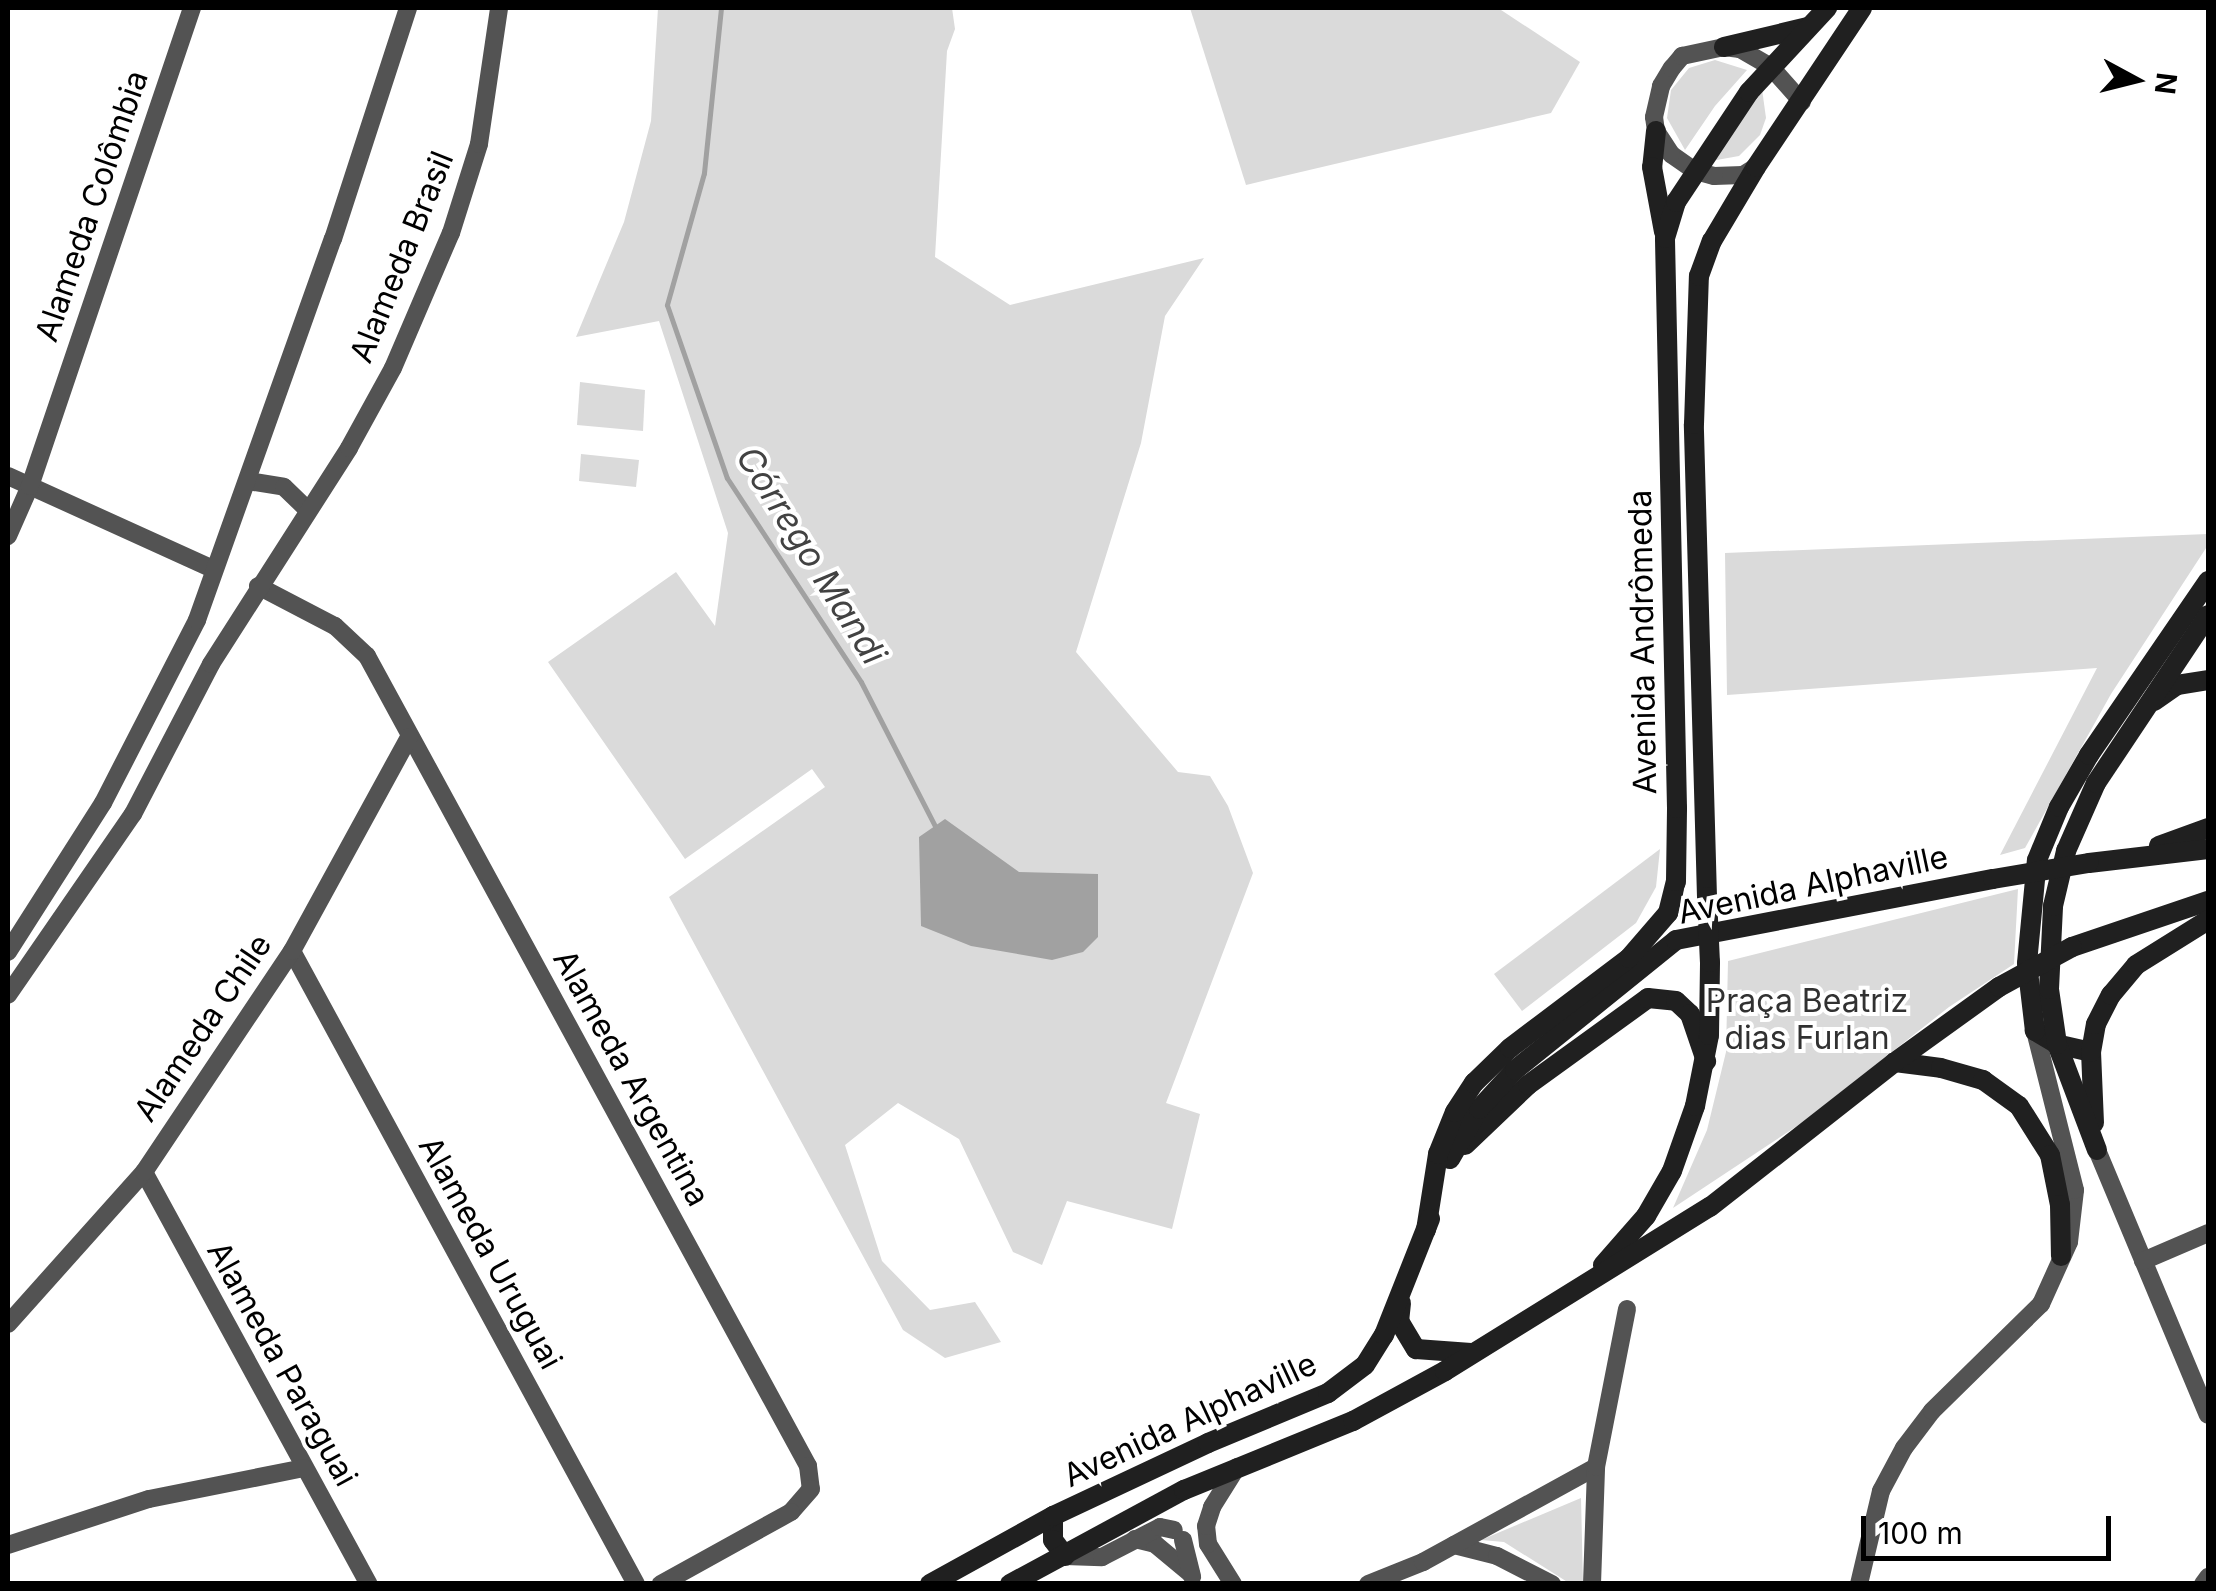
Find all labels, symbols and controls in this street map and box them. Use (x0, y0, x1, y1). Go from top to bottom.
north arrow (2086, 30, 2186, 130)
street label: Alameda Colômbia (28, 66, 156, 346)
text: N (2148, 71, 2184, 96)
street label: Alameda Brasil (342, 146, 462, 368)
water label: Córrego Mandi (728, 438, 896, 672)
street label: Avenida Andrômeda (1621, 489, 1665, 795)
street label: Avenida Alphaville (1675, 838, 1951, 932)
street label: Alameda Chile (126, 927, 280, 1129)
street label: Alameda Argentina (545, 943, 717, 1213)
park label: Praça Beatriz dias Furlan (1706, 983, 1908, 1058)
street label: Alameda Uruguai (410, 1130, 570, 1376)
street label: Alameda Paraguai (199, 1235, 365, 1493)
street label: Avenida Alphaville (1057, 1345, 1323, 1495)
scale bar (1866, 1496, 2116, 1558)
text: 100 m (1878, 1515, 1963, 1551)

